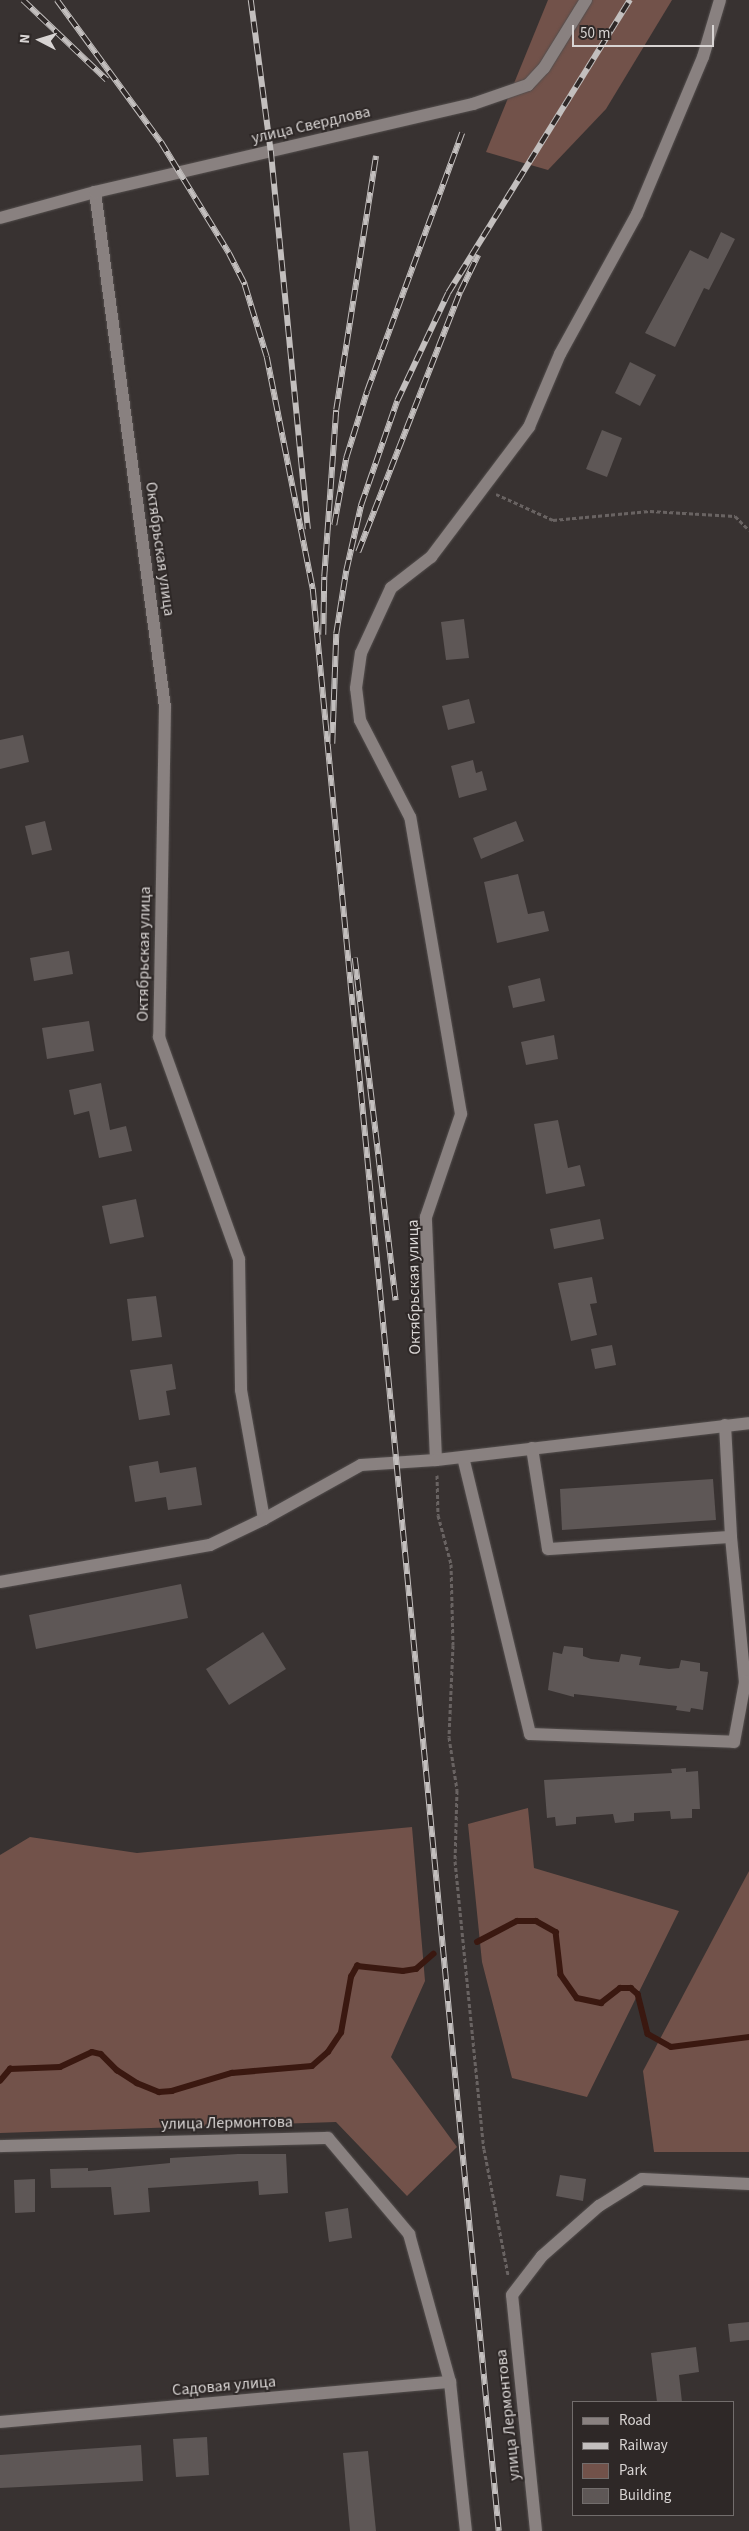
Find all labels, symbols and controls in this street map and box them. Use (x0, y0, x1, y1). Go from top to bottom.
north arrow (15, 15, 65, 65)
scale bar (574, 15, 716, 47)
text: 50 m (580, 23, 610, 44)
text: N (15, 33, 35, 44)
street label: улица Свердлова (250, 102, 372, 148)
street label: Октябрьская улица (141, 481, 179, 617)
street label: Октябрьская улица (133, 886, 155, 1022)
street label: Октябрьская улица (403, 1219, 425, 1355)
street label: улица Лермонтова (161, 2112, 293, 2134)
street label: улица Лермонтова (492, 2348, 524, 2482)
street label: Садовая улица (171, 2372, 277, 2400)
legend (572, 2401, 734, 2516)
text: Road (619, 2410, 651, 2431)
text: Railway (619, 2435, 668, 2456)
text: Park (619, 2460, 647, 2481)
text: Building (619, 2485, 671, 2506)

